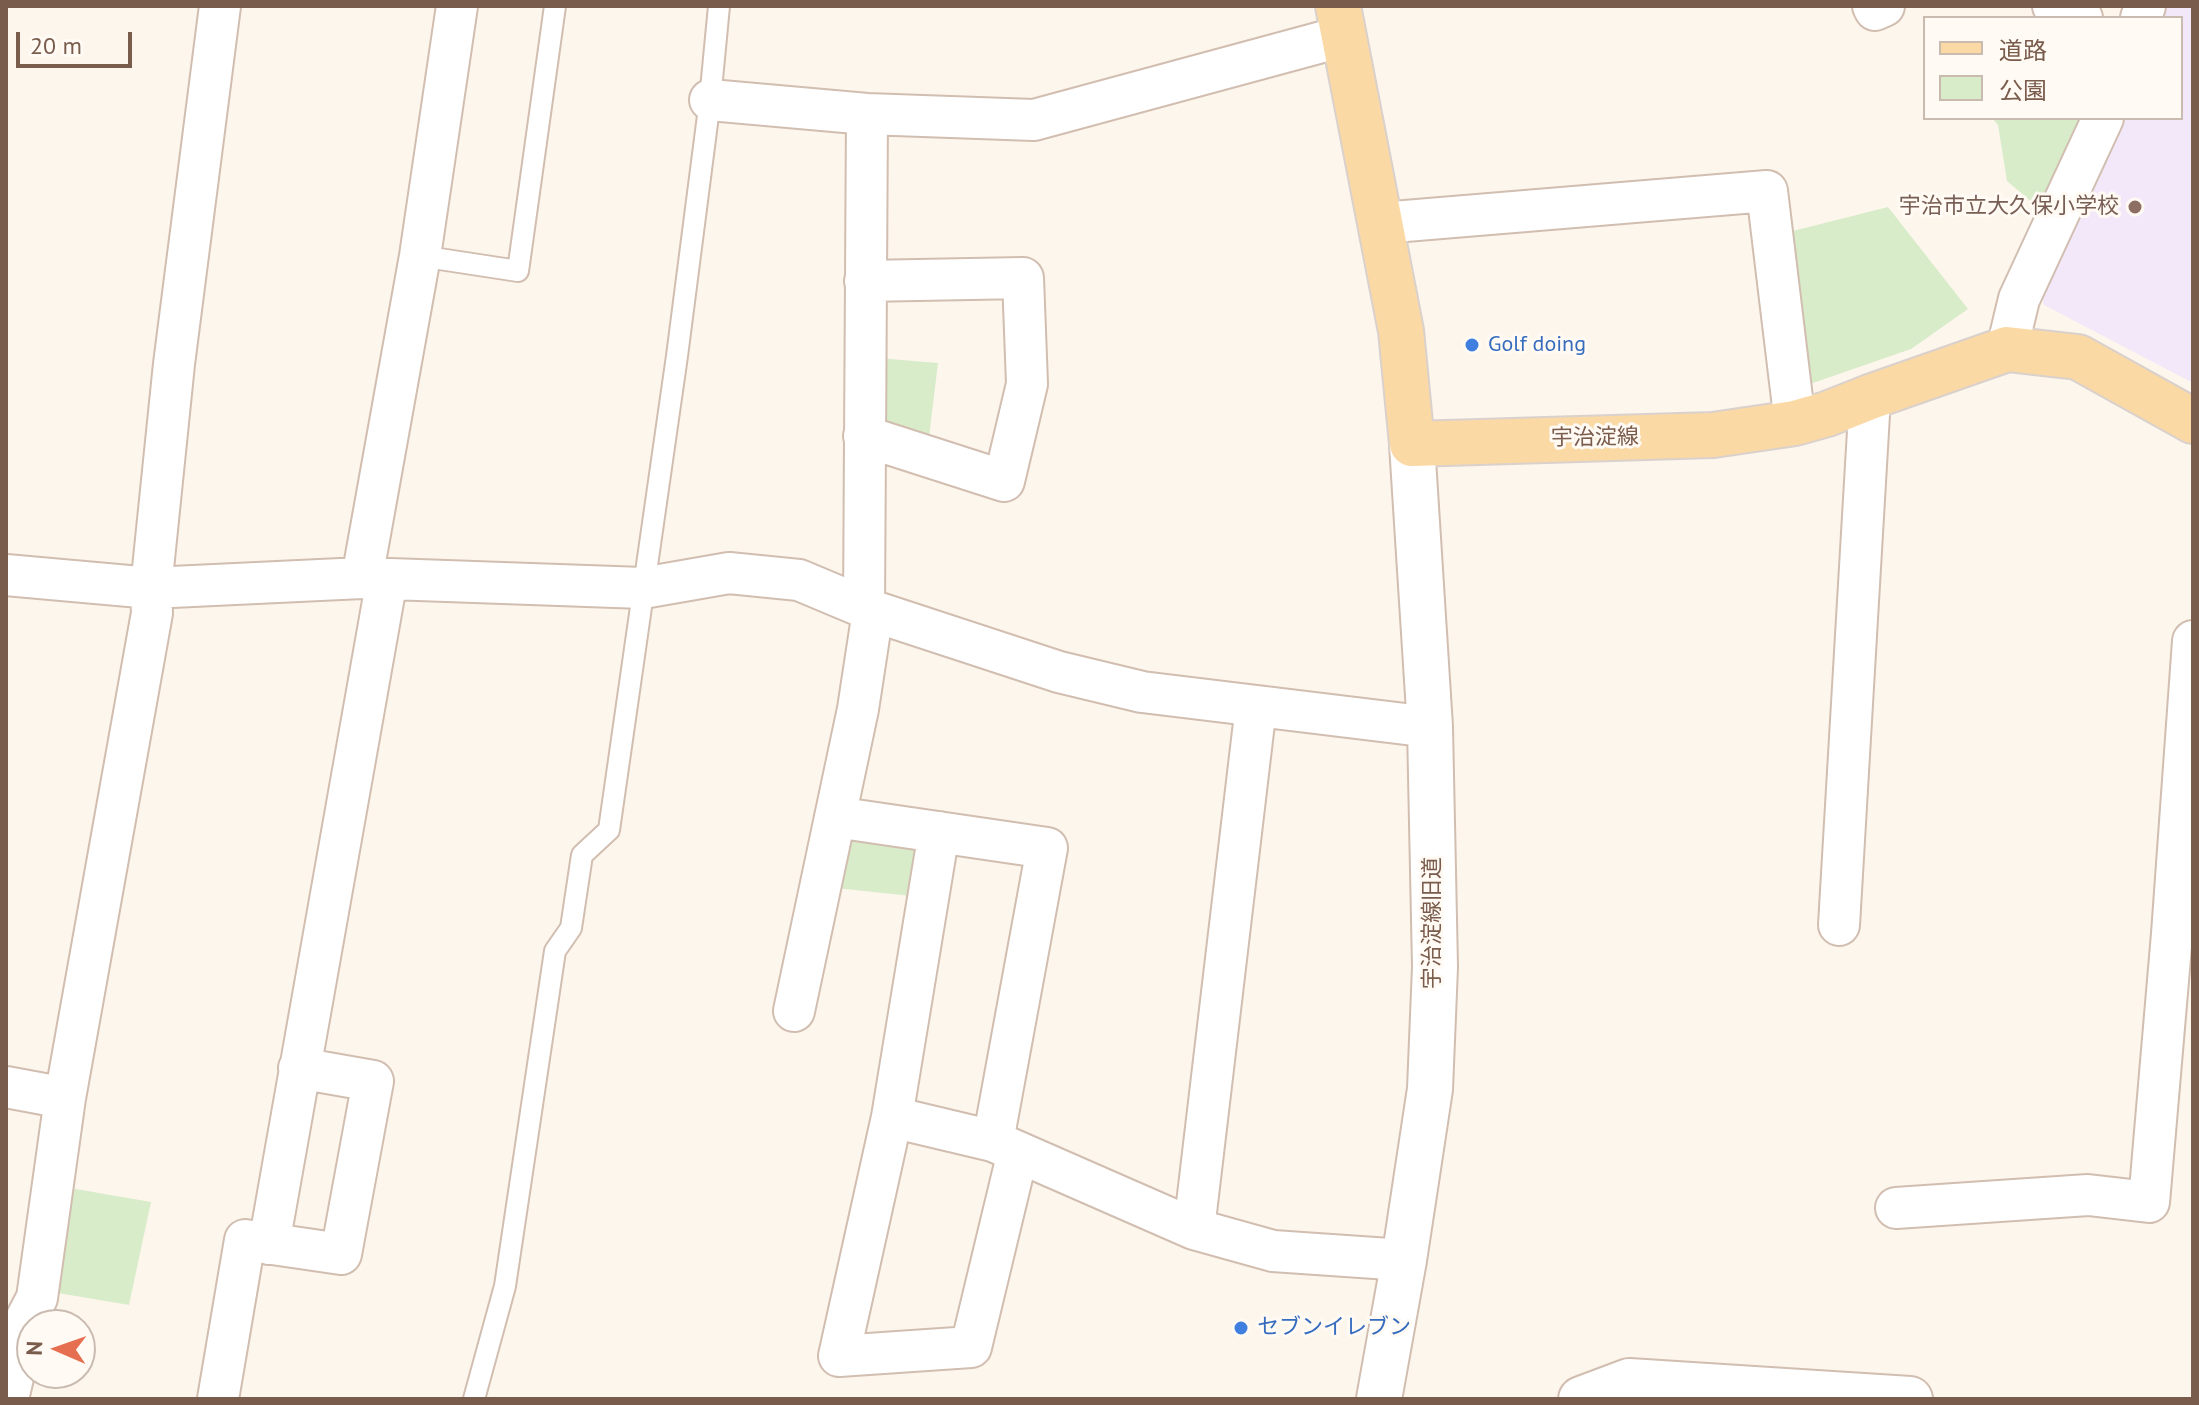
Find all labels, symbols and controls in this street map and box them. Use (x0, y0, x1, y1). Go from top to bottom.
scale bar (20, 16, 136, 66)
legend (1923, 16, 2183, 120)
text: 20 m (30, 30, 82, 61)
text: 道路 (1999, 35, 2047, 66)
text: 公園 (1999, 75, 2047, 106)
place label: 宇治市立大久保小学校 (1899, 194, 2119, 220)
marker: 宇治市立大久保小学校 (2126, 198, 2144, 216)
place label: Golf doing (1488, 332, 1586, 358)
marker: Golf doing (1463, 336, 1481, 354)
street label: 宇治淀線 (1551, 424, 1639, 452)
street label: 宇治淀線旧道 (1420, 857, 1446, 989)
north arrow (16, 1309, 96, 1389)
place label: セブンイレブン (1257, 1315, 1411, 1341)
marker: セブンイレブン (1232, 1319, 1250, 1337)
text: N (20, 1341, 48, 1356)

